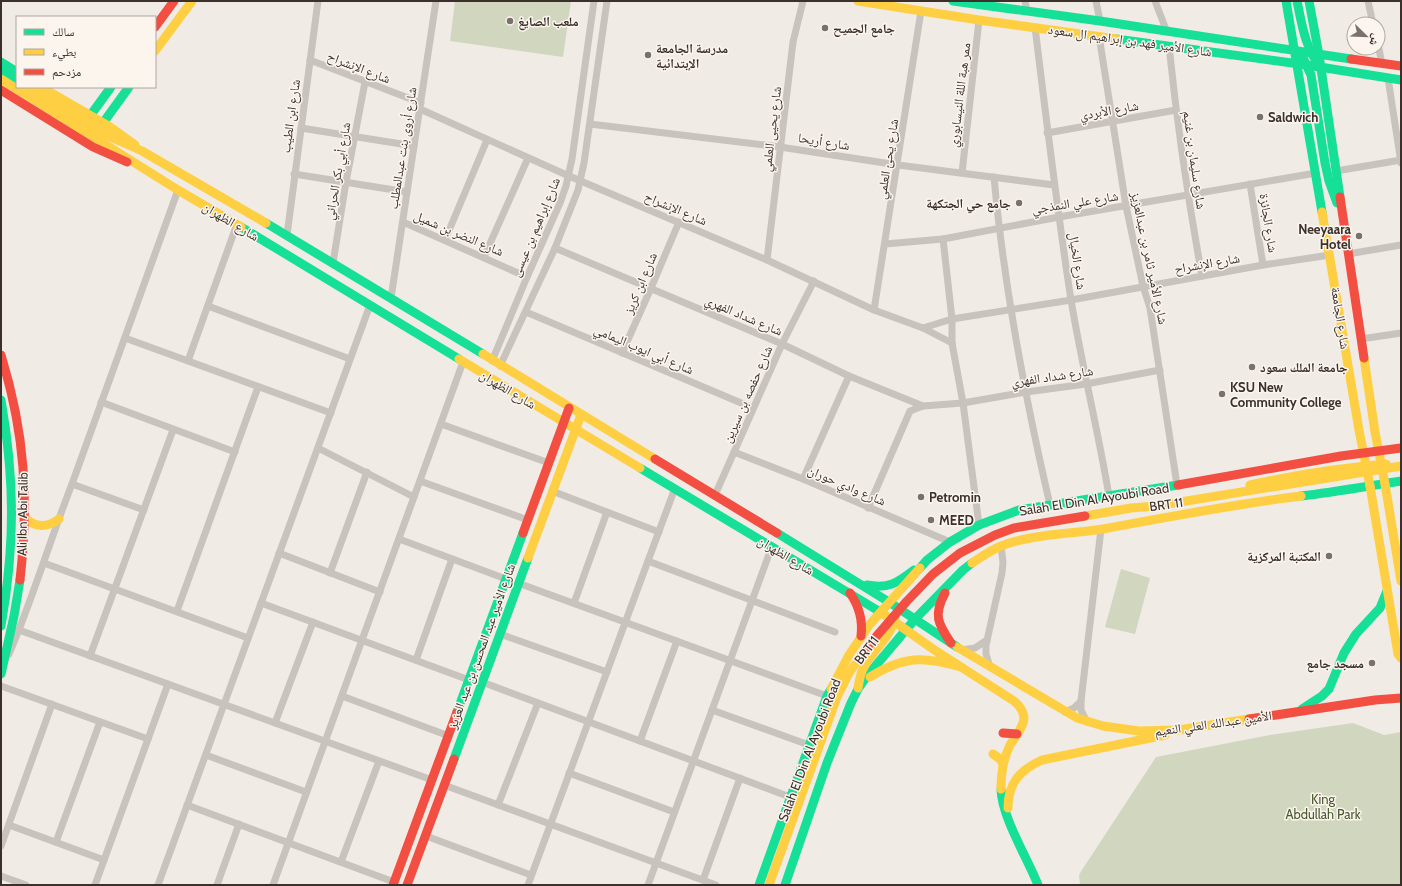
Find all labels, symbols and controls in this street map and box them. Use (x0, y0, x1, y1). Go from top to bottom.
place label: ملعب الصايغ (518, 13, 579, 31)
legend (16, 16, 156, 88)
marker: ملعب الصايغ (505, 16, 515, 26)
north arrow (1346, 16, 1386, 56)
place label: جامع الجميح (833, 20, 895, 38)
street label: شارع الأمير فهد بن إبراهيم ال سعود (1047, 21, 1213, 61)
marker: جامع الجميح (820, 23, 830, 33)
text: سالك (52, 24, 74, 39)
text: ش (1365, 31, 1384, 48)
place label: مدرسة الجامعة الإبتدائية (656, 40, 728, 71)
street label: ممر هبة اللة النيسابوري (945, 42, 977, 149)
text: بطيء (52, 44, 76, 62)
street label: شارع الإنشراح (324, 48, 393, 88)
marker: مدرسة الجامعة الإبتدائية (643, 50, 653, 60)
text: مزدحم (52, 64, 81, 80)
street label: شارع ابن الطيب (277, 78, 305, 154)
street label: شارع يحيى العلمي (758, 85, 787, 173)
street label: شارع أروى بنت عبدالمطلب (384, 86, 422, 211)
street label: شارع الأبردي (1078, 97, 1140, 126)
place label: Saldwich (1268, 109, 1318, 125)
street label: شارع سليمان بن غنيم (1178, 110, 1210, 211)
marker: Saldwich (1255, 112, 1265, 122)
street label: شارع يحئ العلمي (873, 118, 905, 201)
street label: شارع أبي بكر الحراني (321, 121, 357, 222)
street label: شارع أريحا (797, 129, 851, 155)
street label: شارع إبراهيم بن عيسى (507, 175, 565, 280)
street label: شارع علي النمذجي (1030, 187, 1120, 220)
street label: شارع الإنشراح (642, 188, 710, 230)
street label: شارع الأمير ثامر بن عبدالعزيز (1126, 189, 1172, 326)
street label: شارع الجائزة (1254, 192, 1282, 254)
place label: جامع حي الجتكهة (926, 195, 1011, 214)
street label: شارع الظهران (199, 198, 262, 246)
marker: جامع حي الجتكهة (1014, 198, 1024, 208)
street label: شارع النضر بن شميل (411, 207, 506, 261)
place label: Neeyaara Hotel (1298, 221, 1352, 252)
street label: شارع الخيال (1064, 231, 1090, 291)
marker: Neeyaara Hotel (1354, 231, 1364, 241)
street label: شارع الإنشراح (1173, 249, 1241, 279)
street label: شارع ابن كريز (620, 250, 662, 318)
street label: شارع الجامعة (1326, 286, 1354, 350)
street label: شارع شداد الفهري (701, 291, 785, 342)
street label: شارع أبي ايوب اليمامي (590, 321, 696, 380)
street label: شارع حفصه بن سيرين (718, 343, 777, 446)
place label: جامعة الملك سعود (1260, 359, 1348, 375)
street label: شارع شداد الفهري (1010, 362, 1095, 393)
marker: جامعة الملك سعود (1247, 362, 1257, 372)
street label: شارع الظهران (476, 366, 539, 414)
place label: KSU New Community College (1230, 379, 1342, 410)
marker: KSU New Community College (1217, 389, 1227, 399)
street label: شارع وادي حوران (804, 461, 888, 512)
street label: Ali Ibn Abi Talib (13, 472, 31, 556)
street label: Salah El Din Al Ayoubi Road (1018, 479, 1170, 519)
place label: Petromin (929, 489, 981, 505)
marker: Petromin (916, 492, 926, 502)
street label: BRT 11 (1148, 494, 1184, 514)
place label: MEED (939, 512, 974, 528)
marker: MEED (926, 515, 936, 525)
street label: شارع الظهران (754, 532, 817, 580)
place label: المكتبة المركزية (1247, 548, 1321, 564)
marker: المكتبة المركزية (1324, 551, 1334, 561)
street label: شارع الأمير عبد المحسن بن عبد العزيز (443, 561, 520, 732)
street label: BRT11 (850, 633, 882, 667)
place label: مسجد جامع (1306, 655, 1364, 673)
marker: مسجد جامع (1367, 658, 1377, 668)
street label: Salah El Din Al Ayoubi Road (774, 676, 844, 824)
street label: الأمين عبدالله العلي النعيم (1153, 707, 1273, 742)
park label: King Abdullah Park (1285, 791, 1361, 822)

